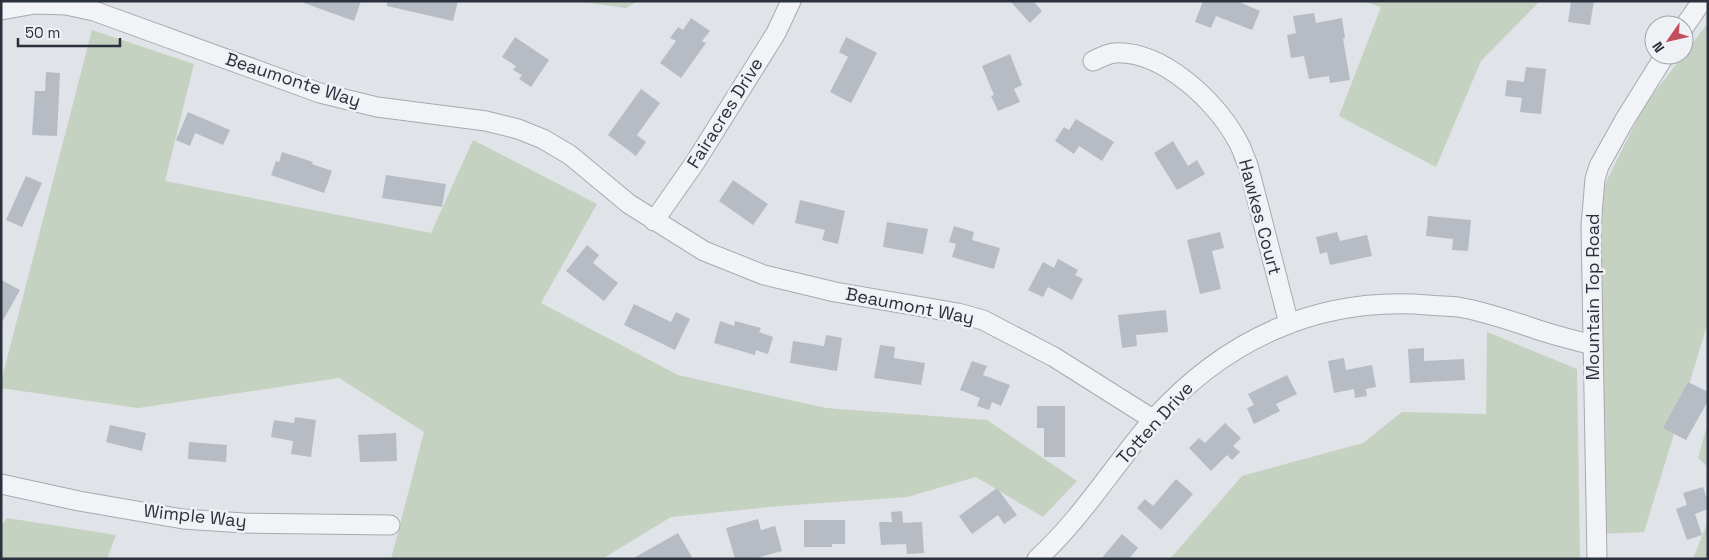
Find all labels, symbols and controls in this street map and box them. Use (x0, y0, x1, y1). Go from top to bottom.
scale bar (18, 15, 120, 47)
north arrow (1644, 15, 1694, 65)
text: 50 m (25, 23, 60, 42)
text: N (1648, 38, 1668, 56)
street label: Beaumonte Way (223, 47, 364, 112)
street label: Fairacres Drive (681, 53, 768, 172)
street label: Hawkes Court (1234, 156, 1287, 277)
street label: Mountain Top Road (1581, 214, 1604, 380)
street label: Beaumont Way (844, 282, 976, 329)
street label: Totten Drive (1111, 377, 1198, 469)
street label: Wimple Way (142, 499, 248, 532)

